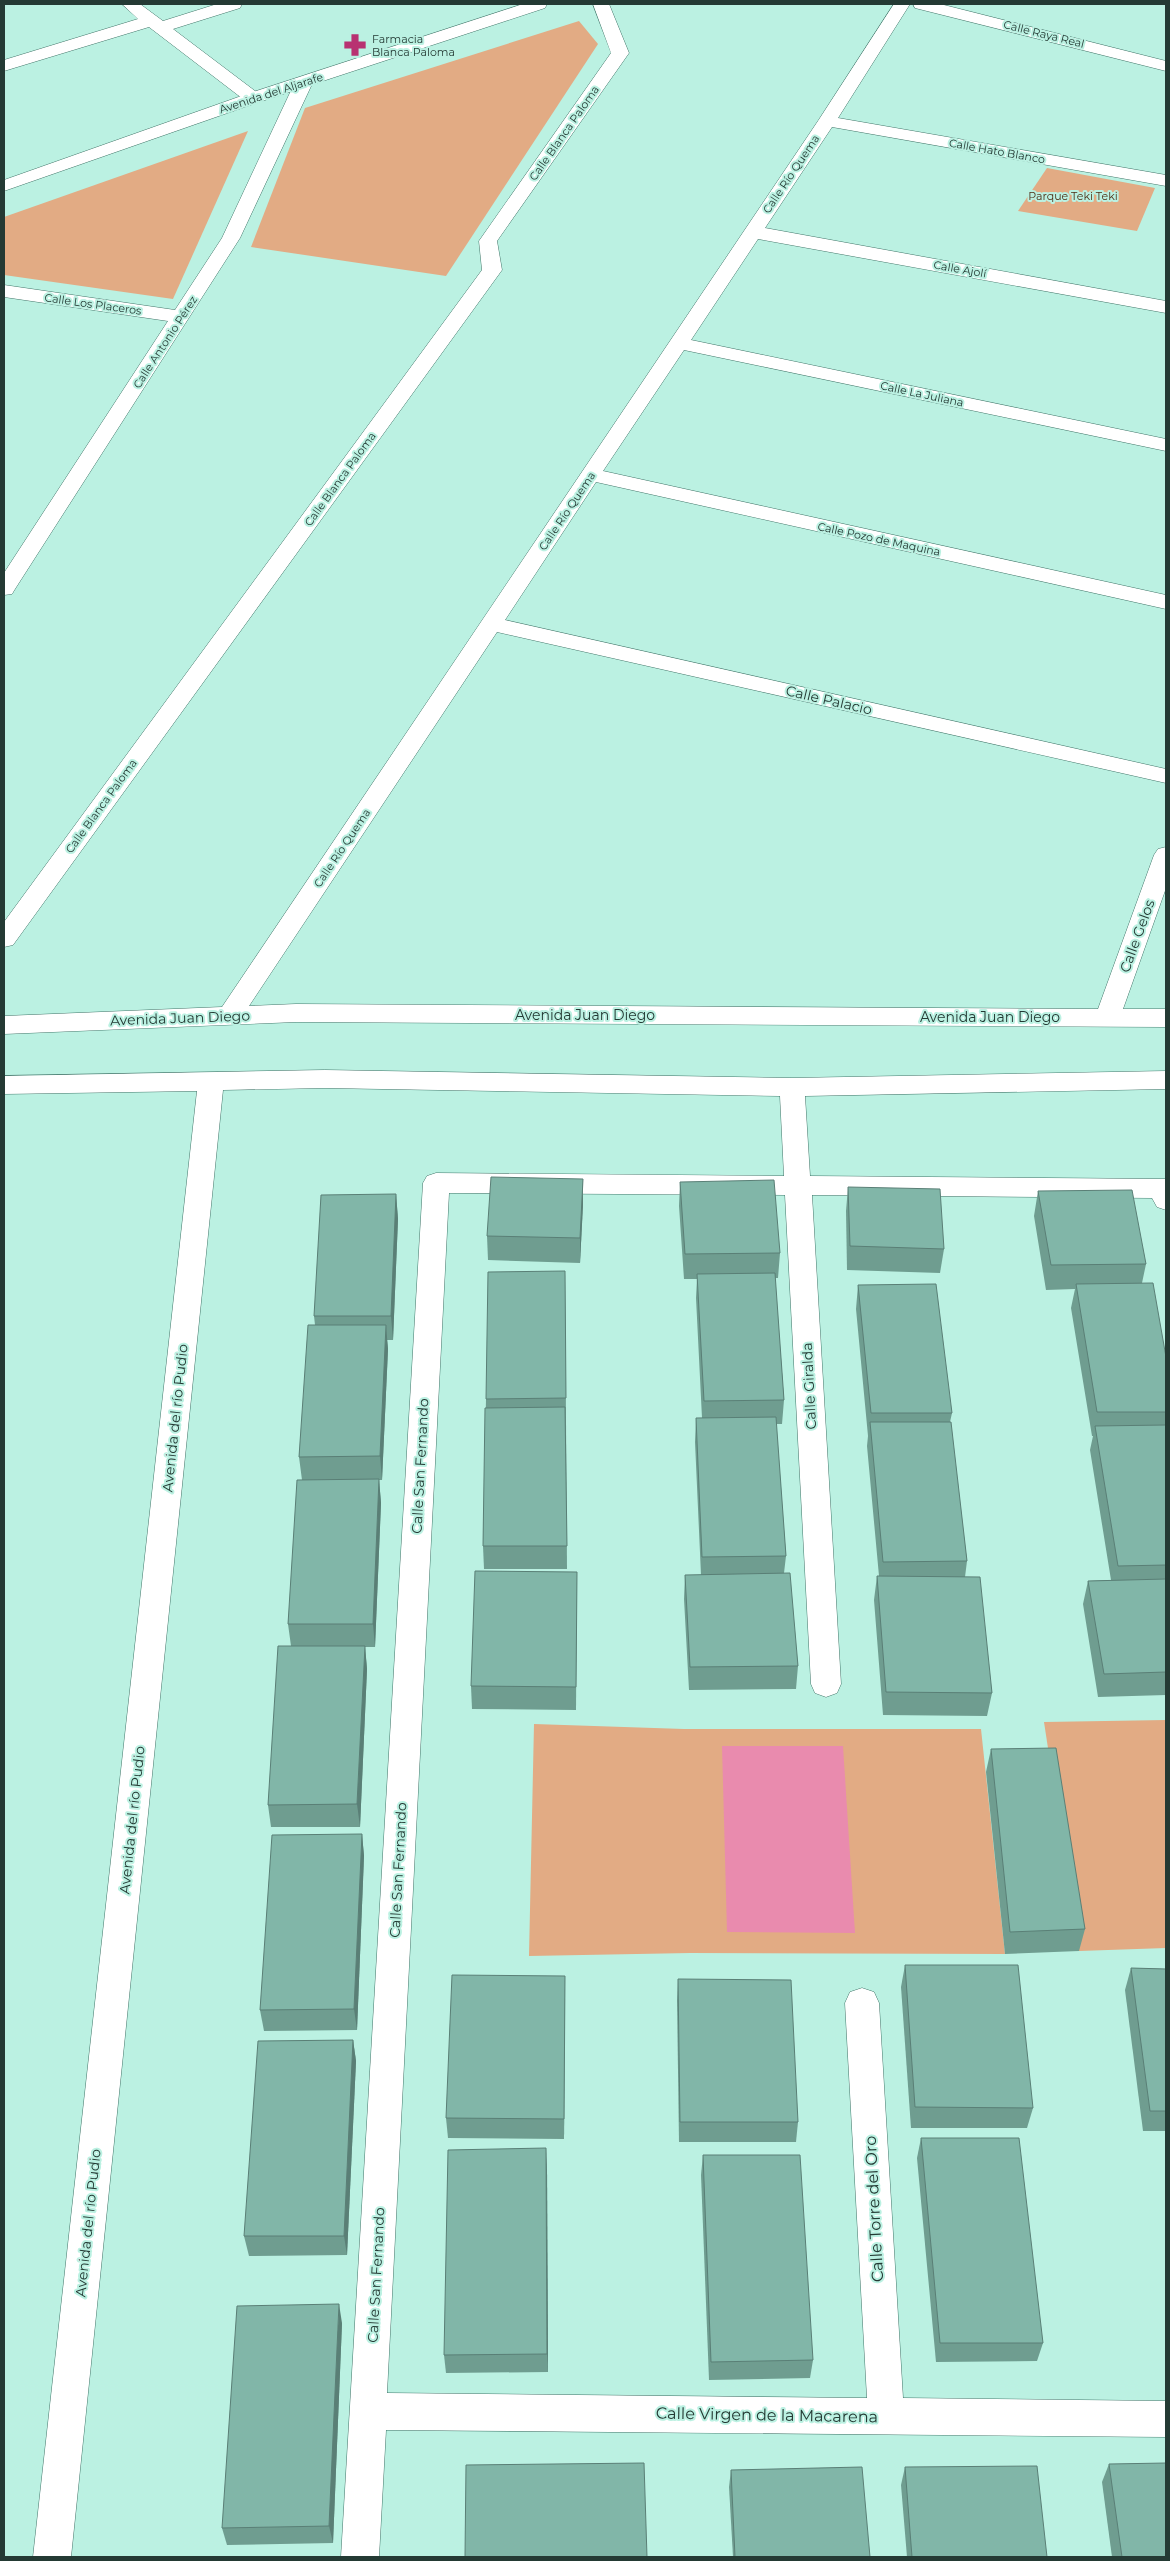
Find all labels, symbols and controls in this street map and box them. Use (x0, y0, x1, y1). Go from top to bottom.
street label: Calle Raya Real (1002, 17, 1086, 51)
pharmacy icon: Farmacia Blanca Paloma (342, 32, 368, 58)
place label: Farmacia Blanca Paloma (372, 32, 455, 59)
street label: Avenida del Aljarafe (217, 70, 325, 116)
street label: Calle Blanca Paloma (526, 83, 602, 183)
street label: Calle Río Quema (760, 132, 822, 216)
street label: Calle Hato Blanco (948, 136, 1046, 166)
park label: Parque Teki Teki (1028, 189, 1118, 203)
street label: Calle Ajolí (933, 257, 989, 281)
street label: Calle Los Placeros (44, 290, 143, 318)
street label: Calle Antonio Pérez (130, 293, 200, 391)
street label: Calle La Juliana (879, 378, 965, 410)
street label: Calle Blanca Paloma (301, 429, 379, 529)
street label: Calle Río Quema (536, 469, 598, 553)
street label: Calle Pozo de Maquina (816, 519, 942, 559)
street label: Calle Palacio (784, 681, 874, 719)
street label: Calle Blanca Paloma (62, 756, 140, 856)
street label: Calle Río Quema (311, 806, 373, 890)
street label: Calle Gelos (1115, 897, 1159, 975)
street label: Avenida Juan Diego (515, 1006, 655, 1024)
street label: Avenida Juan Diego (110, 1007, 251, 1029)
street label: Avenida Juan Diego (920, 1008, 1060, 1026)
street label: Calle Giralda (798, 1342, 820, 1430)
street label: Avenida del río Pudio (158, 1343, 192, 1493)
street label: Calle San Fernando (407, 1398, 433, 1534)
street label: Avenida del río Pudio (115, 1745, 149, 1895)
street label: Calle San Fernando (385, 1802, 411, 1938)
street label: Calle Torre del Oro (861, 2135, 887, 2283)
street label: Avenida del río Pudio (71, 2148, 105, 2298)
street label: Calle San Fernando (363, 2207, 389, 2343)
street label: Calle Virgen de la Macarena (656, 2404, 878, 2426)

